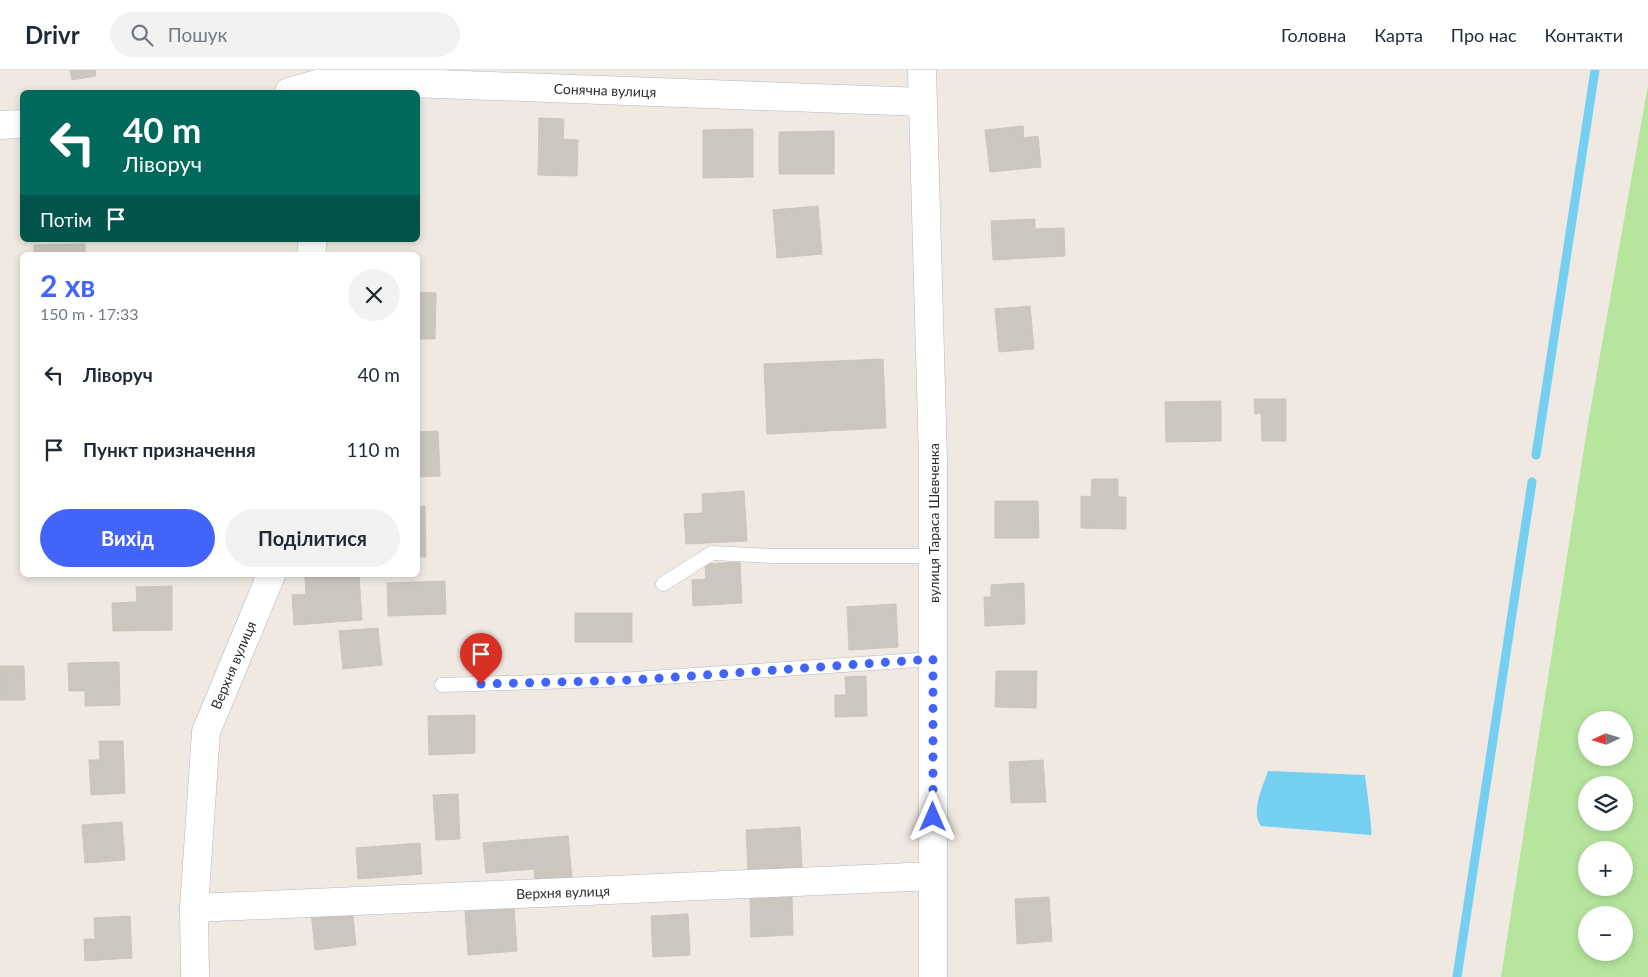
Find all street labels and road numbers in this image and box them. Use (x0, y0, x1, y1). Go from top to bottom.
street label: Сонячна вулиця (553, 80, 657, 100)
street label: вулиця Тараса Шевченка (925, 443, 942, 603)
street label: Верхня вулиця (207, 618, 259, 712)
street label: Верхня вулиця (516, 882, 610, 902)

